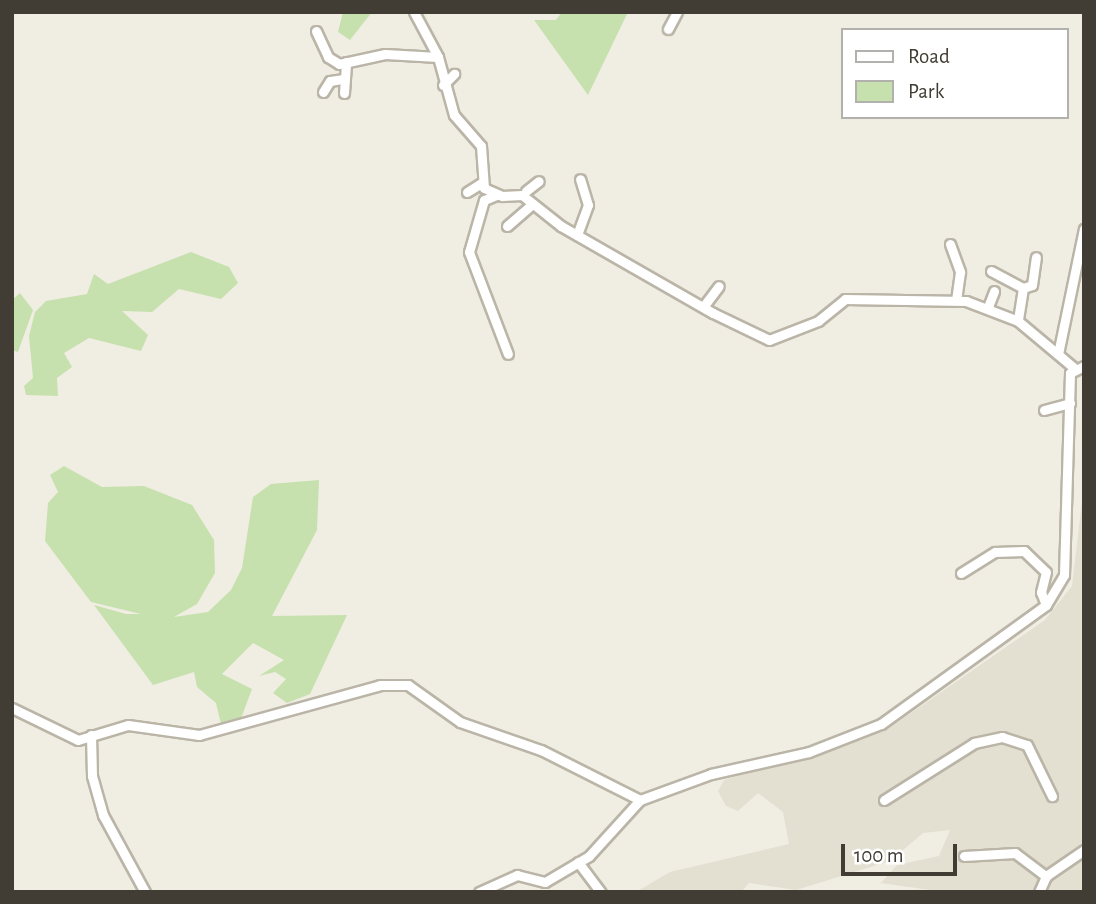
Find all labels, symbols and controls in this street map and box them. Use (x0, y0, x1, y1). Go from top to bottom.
legend (841, 28, 1068, 119)
text: Road (908, 46, 950, 67)
text: Park (908, 81, 944, 102)
scale bar (844, 830, 960, 874)
text: 100 m (854, 845, 904, 866)

